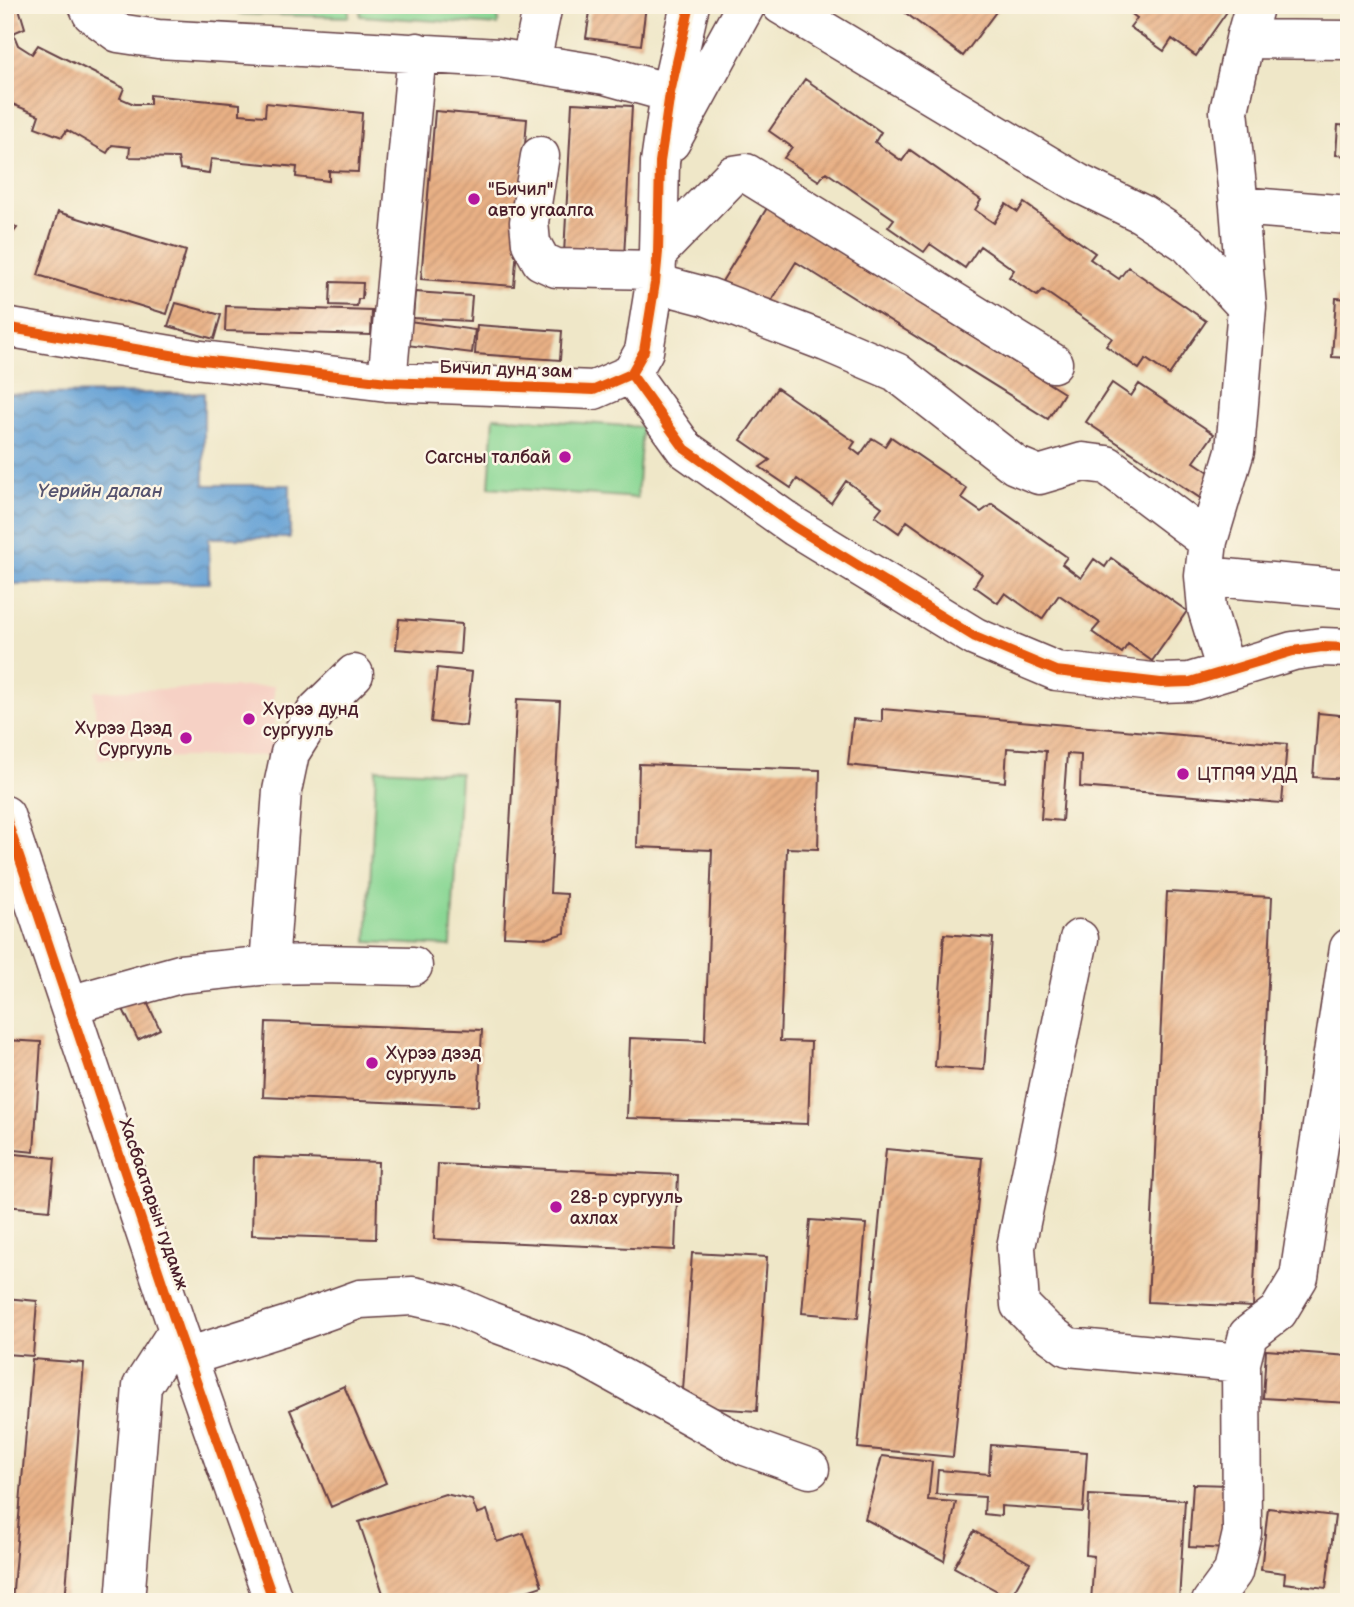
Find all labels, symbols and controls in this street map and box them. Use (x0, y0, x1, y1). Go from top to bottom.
place label: "Бичил" авто угаалга (488, 179, 594, 221)
marker: "Бичил" авто угаалга (466, 191, 482, 207)
street label: Бичил дунд зам (439, 357, 573, 382)
place label: Сагсны талбай (425, 447, 551, 468)
marker: Сагсны талбай (557, 449, 573, 465)
water label: Үерийн далан (37, 480, 163, 503)
place label: Хүрээ дунд сургууль (263, 699, 359, 741)
marker: Хүрээ дунд сургууль (241, 711, 257, 727)
place label: Хүрээ Дээд Сургууль (75, 718, 172, 760)
marker: Хүрээ Дээд Сургууль (178, 730, 194, 746)
place label: ЦТП99 УДД (1197, 764, 1298, 785)
marker: ЦТП99 УДД (1175, 766, 1191, 782)
place label: Хүрээ дээд сургууль (386, 1043, 481, 1085)
marker: Хүрээ дээд сургууль (364, 1055, 380, 1071)
street label: Хасбаатарын гудамж (114, 1116, 193, 1293)
place label: 28-р сургууль ахлах (570, 1187, 683, 1229)
marker: 28-р сургууль ахлах (548, 1199, 564, 1215)

